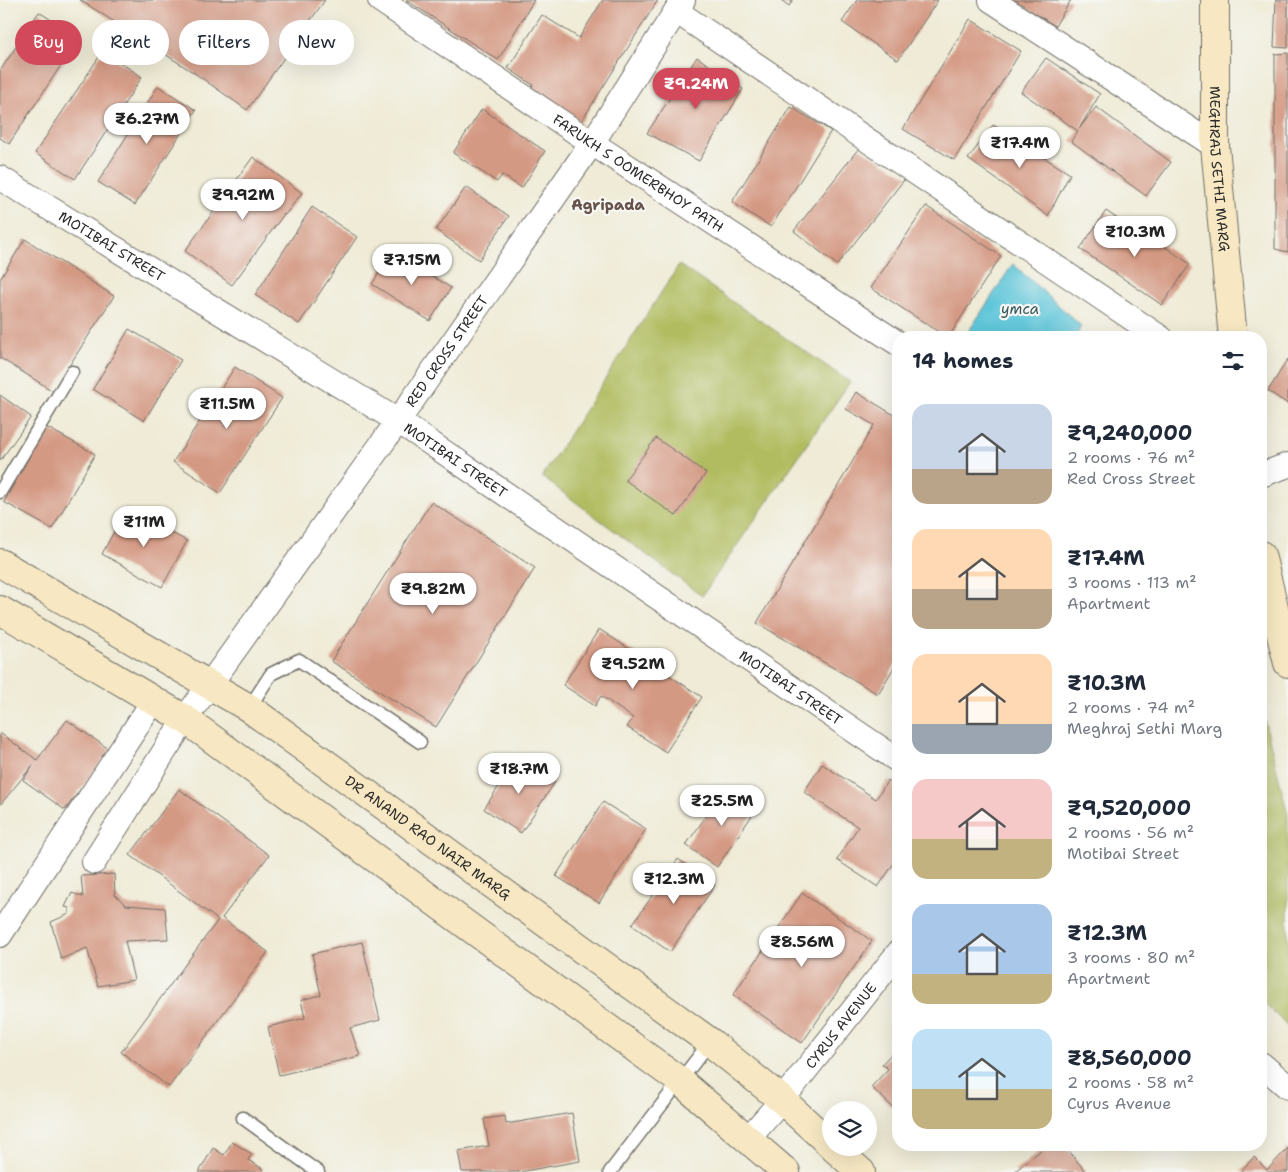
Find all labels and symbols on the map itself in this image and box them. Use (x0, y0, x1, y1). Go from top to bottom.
pin: ₹9.24M (655, 68, 737, 110)
street label: MEGHRAJ SETHI MARG (1206, 86, 1234, 253)
pin: ₹6.27M (106, 102, 188, 145)
street label: FARUKH S OOMERBHOY PATH (549, 110, 727, 236)
pin: ₹17.4M (979, 126, 1061, 169)
pin: ₹9.92M (202, 178, 284, 221)
district label: Agripada (571, 195, 646, 215)
street label: MOTIBAI STREET (55, 207, 168, 286)
pin: ₹10.3M (1094, 216, 1176, 258)
pin: ₹7.15M (371, 244, 453, 286)
street label: RED CROSS STREET (402, 292, 492, 410)
water label: ymca (1001, 299, 1039, 319)
pin: ₹11.5M (186, 388, 268, 430)
street label: MOTIBAI STREET (401, 419, 511, 502)
pin: ₹11M (114, 506, 174, 548)
pin: ₹9.82M (392, 572, 474, 615)
street label: MOTIBAI STREET (736, 646, 846, 729)
pin: ₹9.52M (592, 648, 674, 690)
pin: ₹18.7M (478, 752, 560, 795)
street label: DR ANAND RAO NAIR MARG (341, 772, 515, 904)
pin: ₹25.5M (681, 784, 763, 827)
pin: ₹12.3M (633, 862, 715, 905)
pin: ₹8.56M (761, 926, 843, 968)
street label: CYRUS AVENUE (801, 979, 881, 1072)

